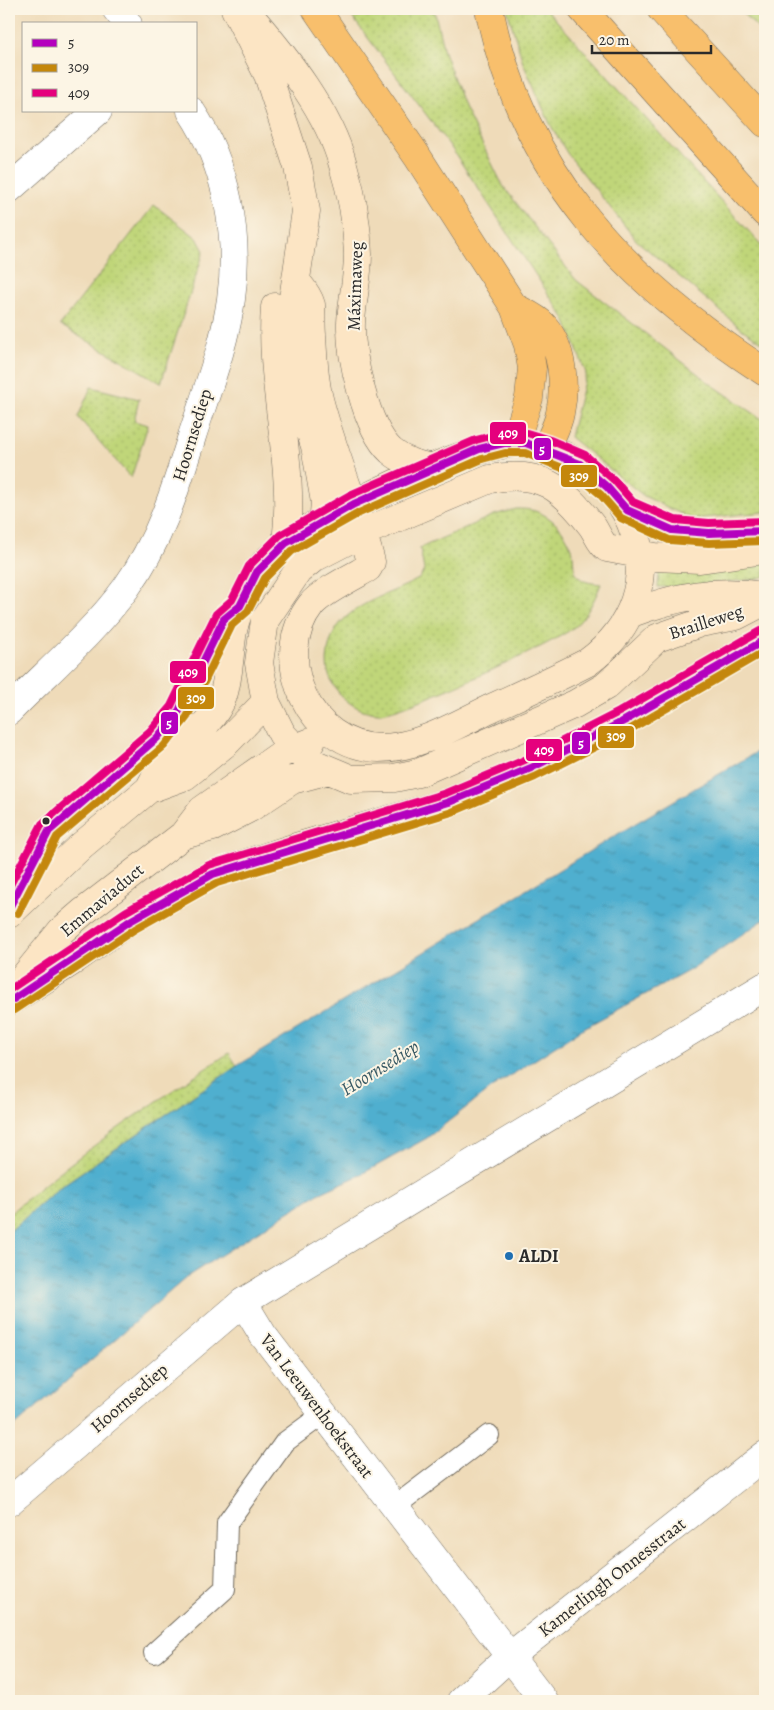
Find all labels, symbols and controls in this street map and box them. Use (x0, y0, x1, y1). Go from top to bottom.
legend (22, 22, 198, 112)
scale bar (592, 22, 710, 54)
text: 20 m (599, 30, 630, 50)
text: 5 (68, 33, 74, 53)
text: 309 (68, 57, 89, 77)
text: 409 (68, 83, 90, 103)
street label: Máximaweg (341, 241, 369, 331)
street label: Hoornsediep (167, 386, 217, 484)
line badge: 409 (489, 421, 527, 445)
text: 409 (498, 424, 519, 443)
line badge: 5 (533, 437, 552, 461)
text: 5 (539, 440, 545, 459)
line badge: 309 (560, 464, 598, 488)
text: 309 (569, 467, 589, 486)
street label: Brailleweg (666, 599, 746, 645)
line badge: 409 (169, 660, 207, 684)
text: 409 (178, 663, 199, 682)
line badge: 309 (177, 686, 215, 710)
text: 309 (186, 689, 206, 708)
line badge: 5 (160, 711, 179, 735)
text: 5 (166, 714, 172, 733)
line badge: 309 (597, 725, 635, 749)
text: 309 (606, 727, 626, 746)
line badge: 5 (571, 731, 591, 755)
text: 5 (578, 734, 584, 753)
line badge: 409 (525, 738, 563, 762)
text: 409 (534, 741, 555, 760)
unlabelled marker (41, 816, 51, 826)
street label: Emmaviaduct (55, 858, 149, 942)
water label: Hoornsediep (336, 1034, 424, 1102)
place label: ALDI (518, 1244, 559, 1268)
marker: ALDI (503, 1250, 515, 1262)
street label: Van Leeuwenhoekstraat (254, 1328, 379, 1483)
street label: Hoornsediep (85, 1358, 173, 1438)
street label: Kamerlingh Onnesstraat (533, 1512, 691, 1642)

